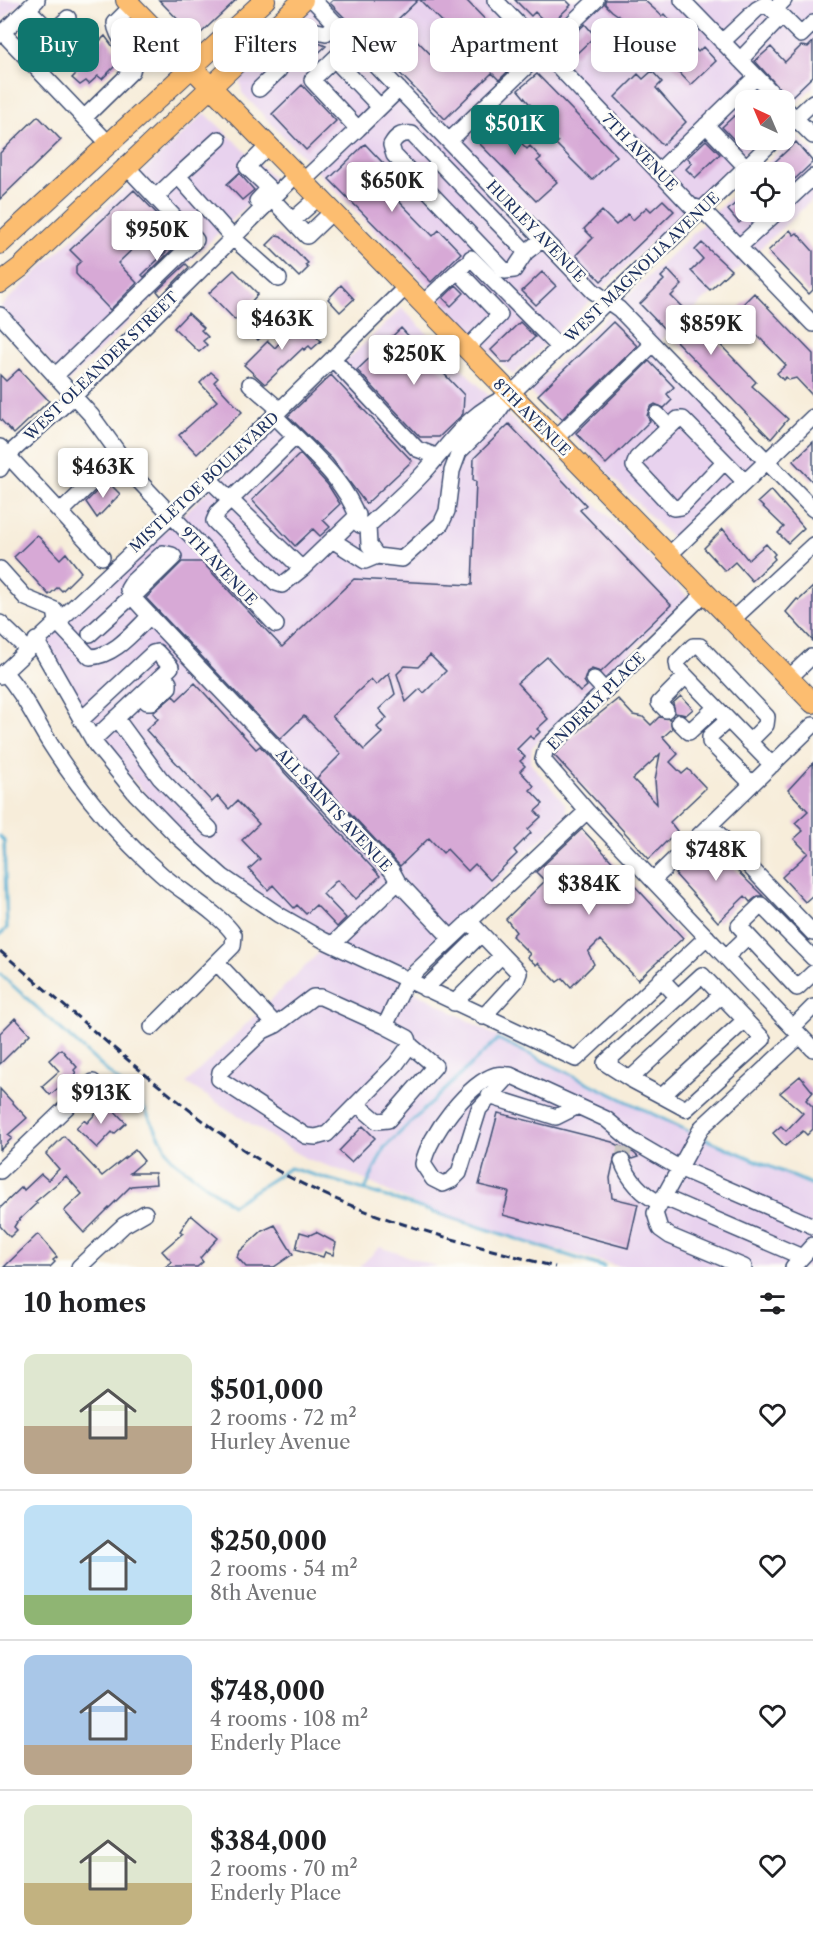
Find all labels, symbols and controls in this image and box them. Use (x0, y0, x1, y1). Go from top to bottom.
chip: Buy (18, 18, 99, 72)
chip: Rent (111, 18, 201, 72)
chip: Filters (213, 18, 318, 72)
chip: New (330, 18, 418, 72)
chip: Apartment (430, 18, 579, 72)
chip: House (591, 18, 698, 72)
north arrow (735, 90, 795, 150)
map controls (735, 90, 795, 222)
pin: $501K (473, 105, 557, 156)
street label: 7TH AVENUE (598, 109, 682, 195)
text: $501K (485, 112, 545, 136)
pin: $650K (350, 162, 434, 213)
button: locate (735, 162, 795, 222)
text: $650K (361, 169, 423, 193)
street label: HURLEY AVENUE (482, 176, 590, 286)
street label: WEST MAGNOLIA AVENUE (560, 188, 723, 347)
pin: $950K (115, 211, 199, 262)
text: $950K (126, 218, 188, 242)
street label: WEST OLEANDER STREET (19, 287, 182, 445)
pin: $463K (240, 300, 324, 351)
pin: $859K (669, 305, 753, 356)
text: $463K (251, 307, 313, 331)
text: $859K (680, 312, 742, 336)
pin: $250K (372, 335, 456, 386)
text: $250K (383, 342, 445, 366)
street label: 8TH AVENUE (489, 374, 575, 460)
street label: MISTLETOE BOULEVARD (125, 408, 283, 556)
pin: $463K (61, 448, 145, 499)
text: $463K (72, 455, 134, 479)
street label: 9TH AVENUE (177, 523, 261, 609)
street label: ENDERLY PLACE (543, 648, 649, 754)
street label: ALL SAINTS AVENUE (271, 744, 396, 875)
pin: $748K (674, 831, 758, 882)
text: $748K (685, 838, 747, 862)
pin: $384K (547, 865, 631, 916)
text: $384K (558, 872, 620, 896)
pin: $913K (59, 1074, 143, 1125)
text: $913K (71, 1081, 131, 1105)
text: 10 homes (24, 1287, 146, 1319)
icon: filters (756, 1287, 789, 1320)
text: $501,000 (210, 1374, 324, 1406)
icon: home (72, 1378, 144, 1450)
icon: heart (756, 1398, 789, 1431)
text: 2 rooms · 72 m² (210, 1406, 357, 1430)
text: Hurley Avenue (210, 1430, 350, 1454)
text: $250,000 (210, 1525, 327, 1557)
icon: home (72, 1529, 144, 1601)
icon: heart (756, 1549, 789, 1582)
text: 2 rooms · 54 m² (210, 1557, 358, 1581)
text: 8th Avenue (210, 1581, 317, 1605)
text: $748,000 (210, 1675, 325, 1707)
icon: home (72, 1679, 144, 1751)
icon: heart (756, 1699, 789, 1732)
text: 4 rooms · 108 m² (210, 1707, 368, 1731)
text: Enderly Place (210, 1731, 341, 1755)
text: $384,000 (210, 1825, 327, 1857)
icon: home (72, 1829, 144, 1901)
icon: heart (756, 1849, 789, 1882)
text: 2 rooms · 70 m² (210, 1857, 358, 1881)
text: Enderly Place (210, 1881, 341, 1905)

